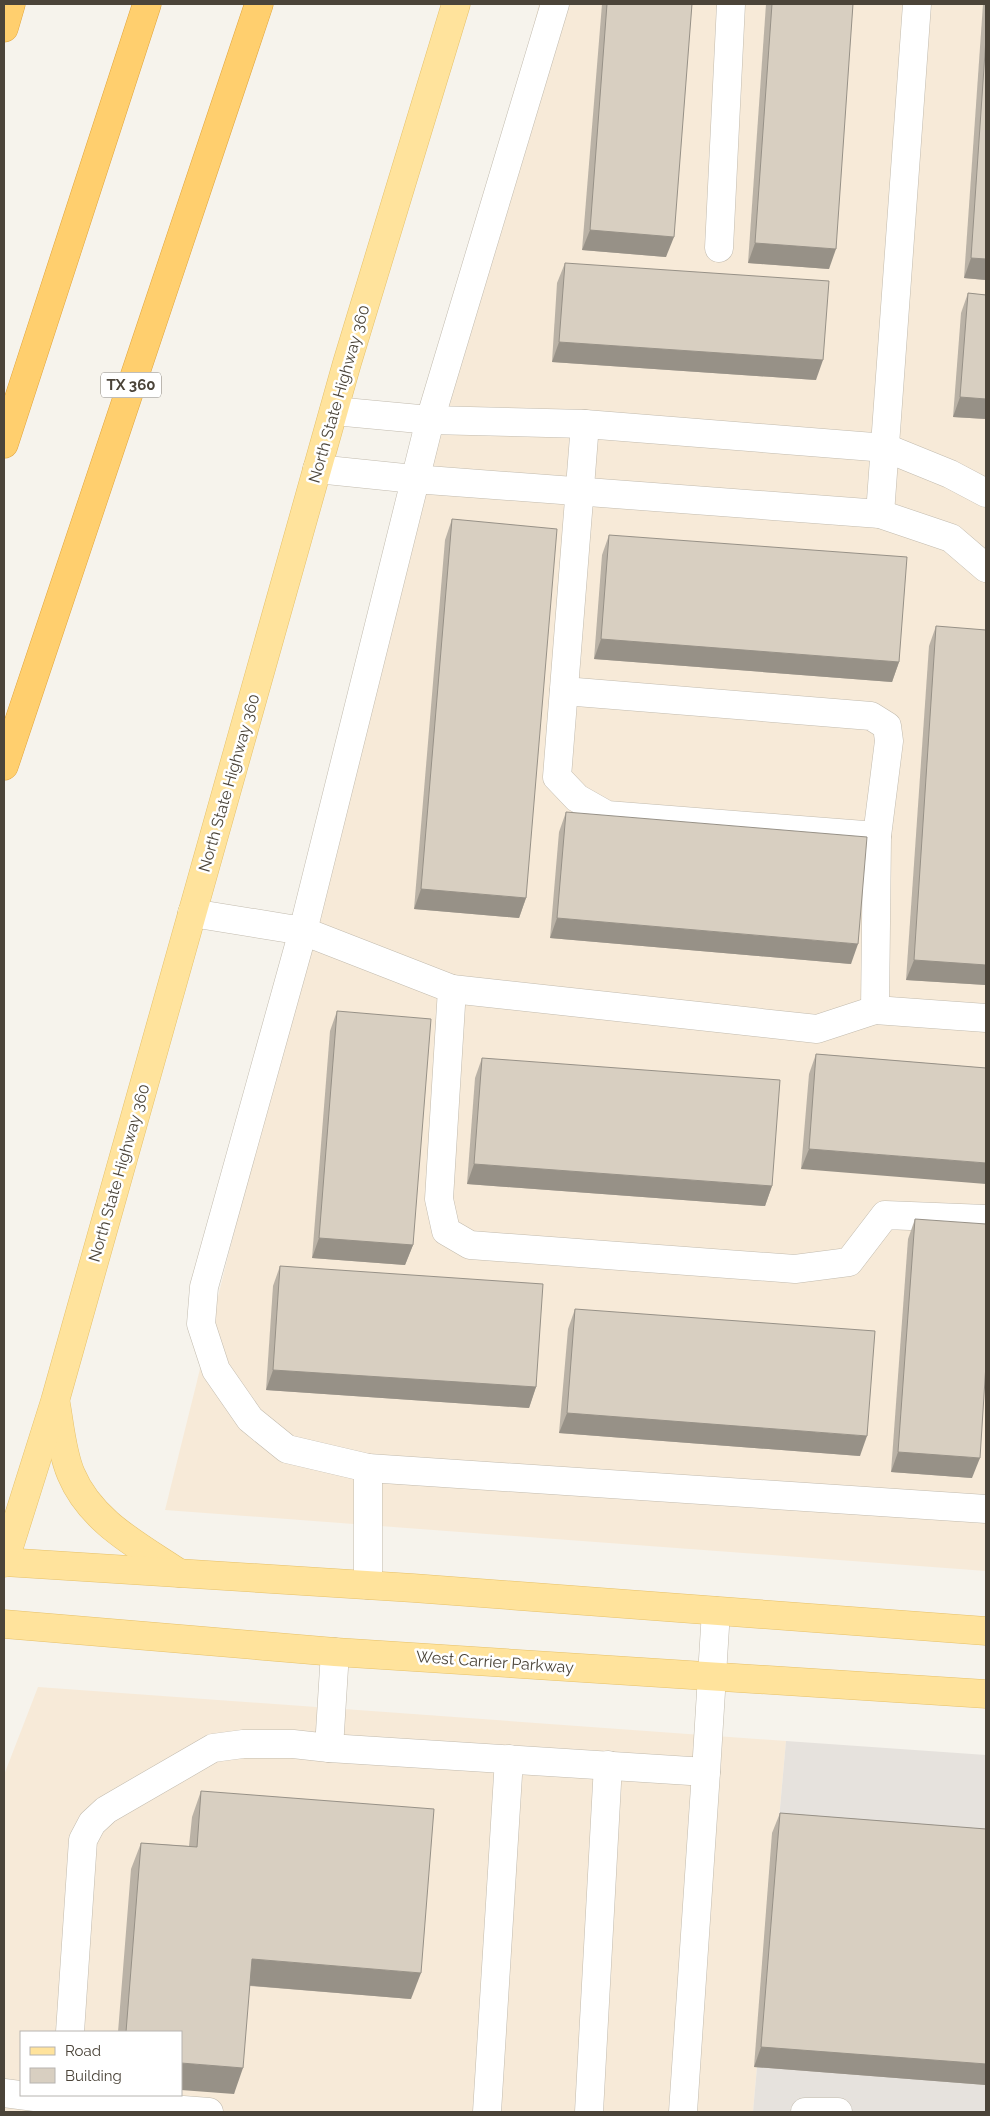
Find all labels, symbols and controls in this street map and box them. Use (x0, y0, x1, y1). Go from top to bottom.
street label: North State Highway 360 (304, 303, 374, 485)
road number: TX 360 (101, 372, 161, 398)
street label: North State Highway 360 (194, 692, 264, 874)
street label: North State Highway 360 (84, 1082, 154, 1264)
street label: West Carrier Parkway (416, 1647, 575, 1677)
legend (20, 2031, 182, 2096)
text: Road (65, 2042, 101, 2060)
text: Building (65, 2067, 122, 2085)

